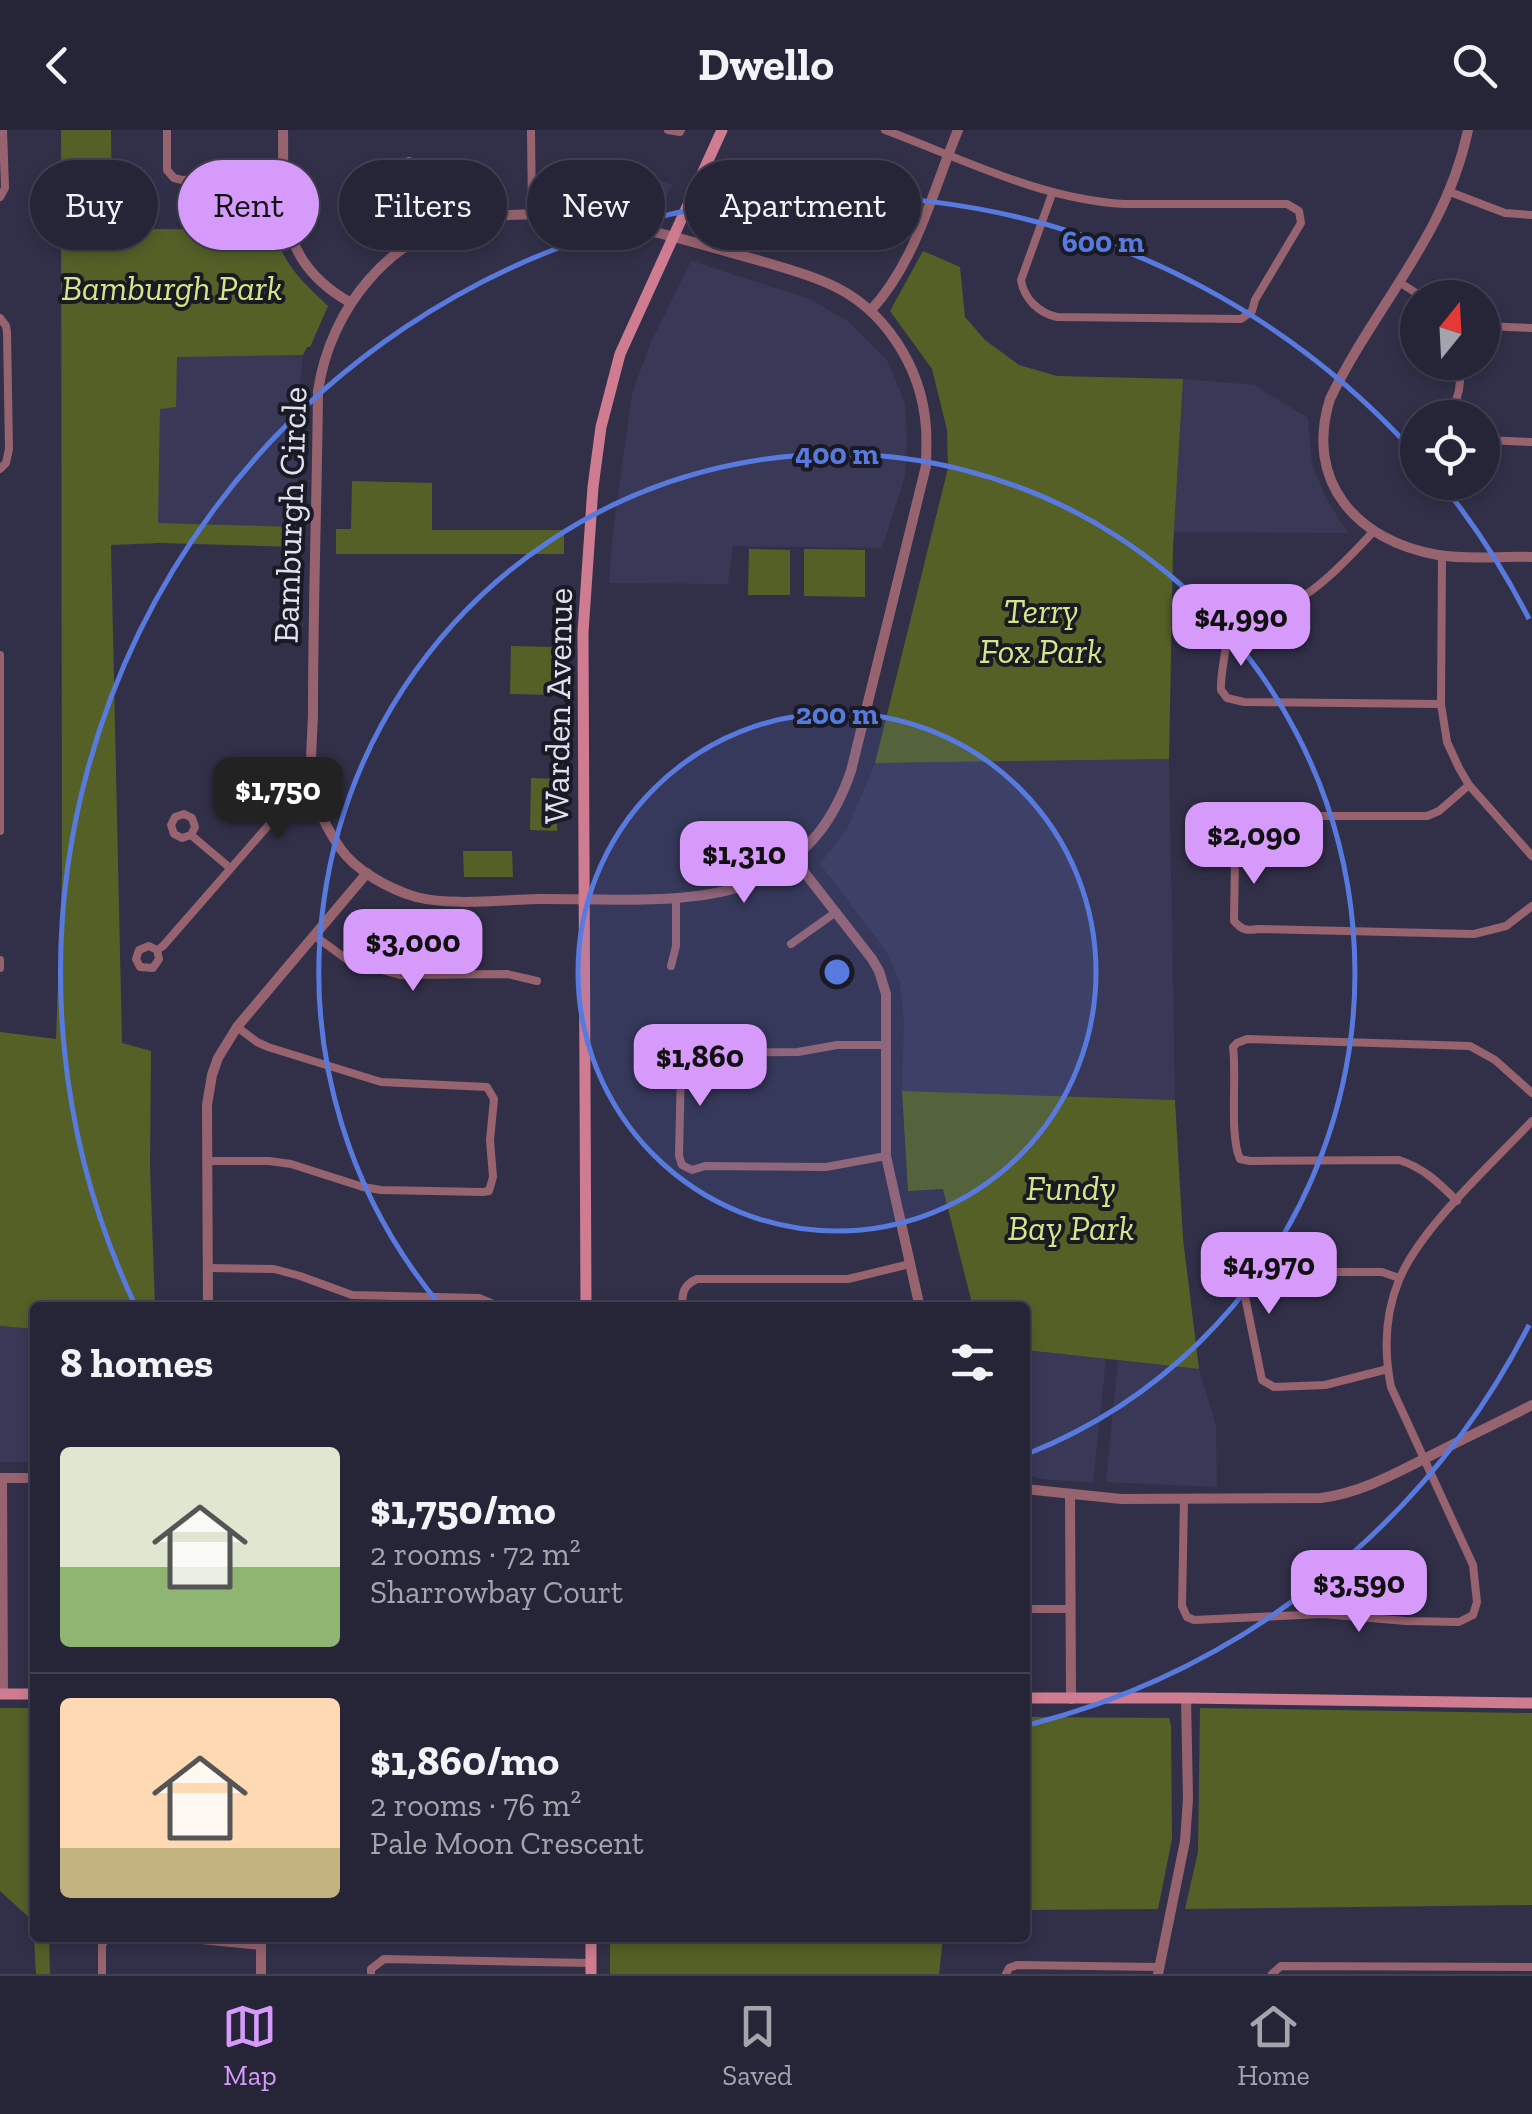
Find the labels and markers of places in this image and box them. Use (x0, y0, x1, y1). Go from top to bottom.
pin: $4,990 (1160, 584, 1322, 669)
pin: $1,750 (197, 757, 359, 842)
pin: $2,090 (1173, 802, 1335, 887)
pin: $1,310 (663, 821, 825, 906)
pin: $3,000 (332, 909, 494, 994)
centre of rings (819, 954, 855, 990)
pin: $1,860 (619, 1024, 781, 1109)
pin: $4,970 (1188, 1232, 1350, 1317)
pin: $3,590 (1278, 1550, 1440, 1635)

